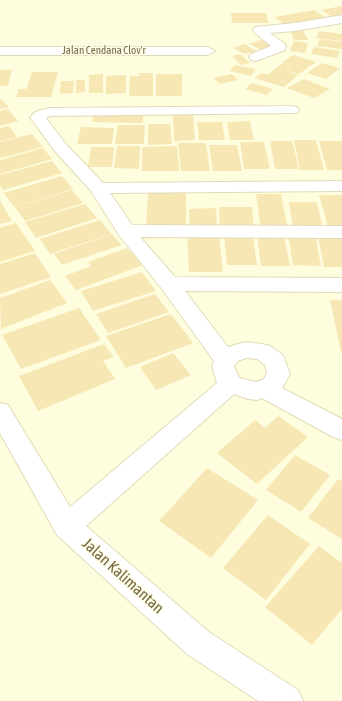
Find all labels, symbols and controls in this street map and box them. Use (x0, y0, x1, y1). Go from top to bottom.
street label: Jalan Cendana Clov'r (62, 44, 146, 58)
street label: Jalan Kalimantan (78, 534, 168, 618)

